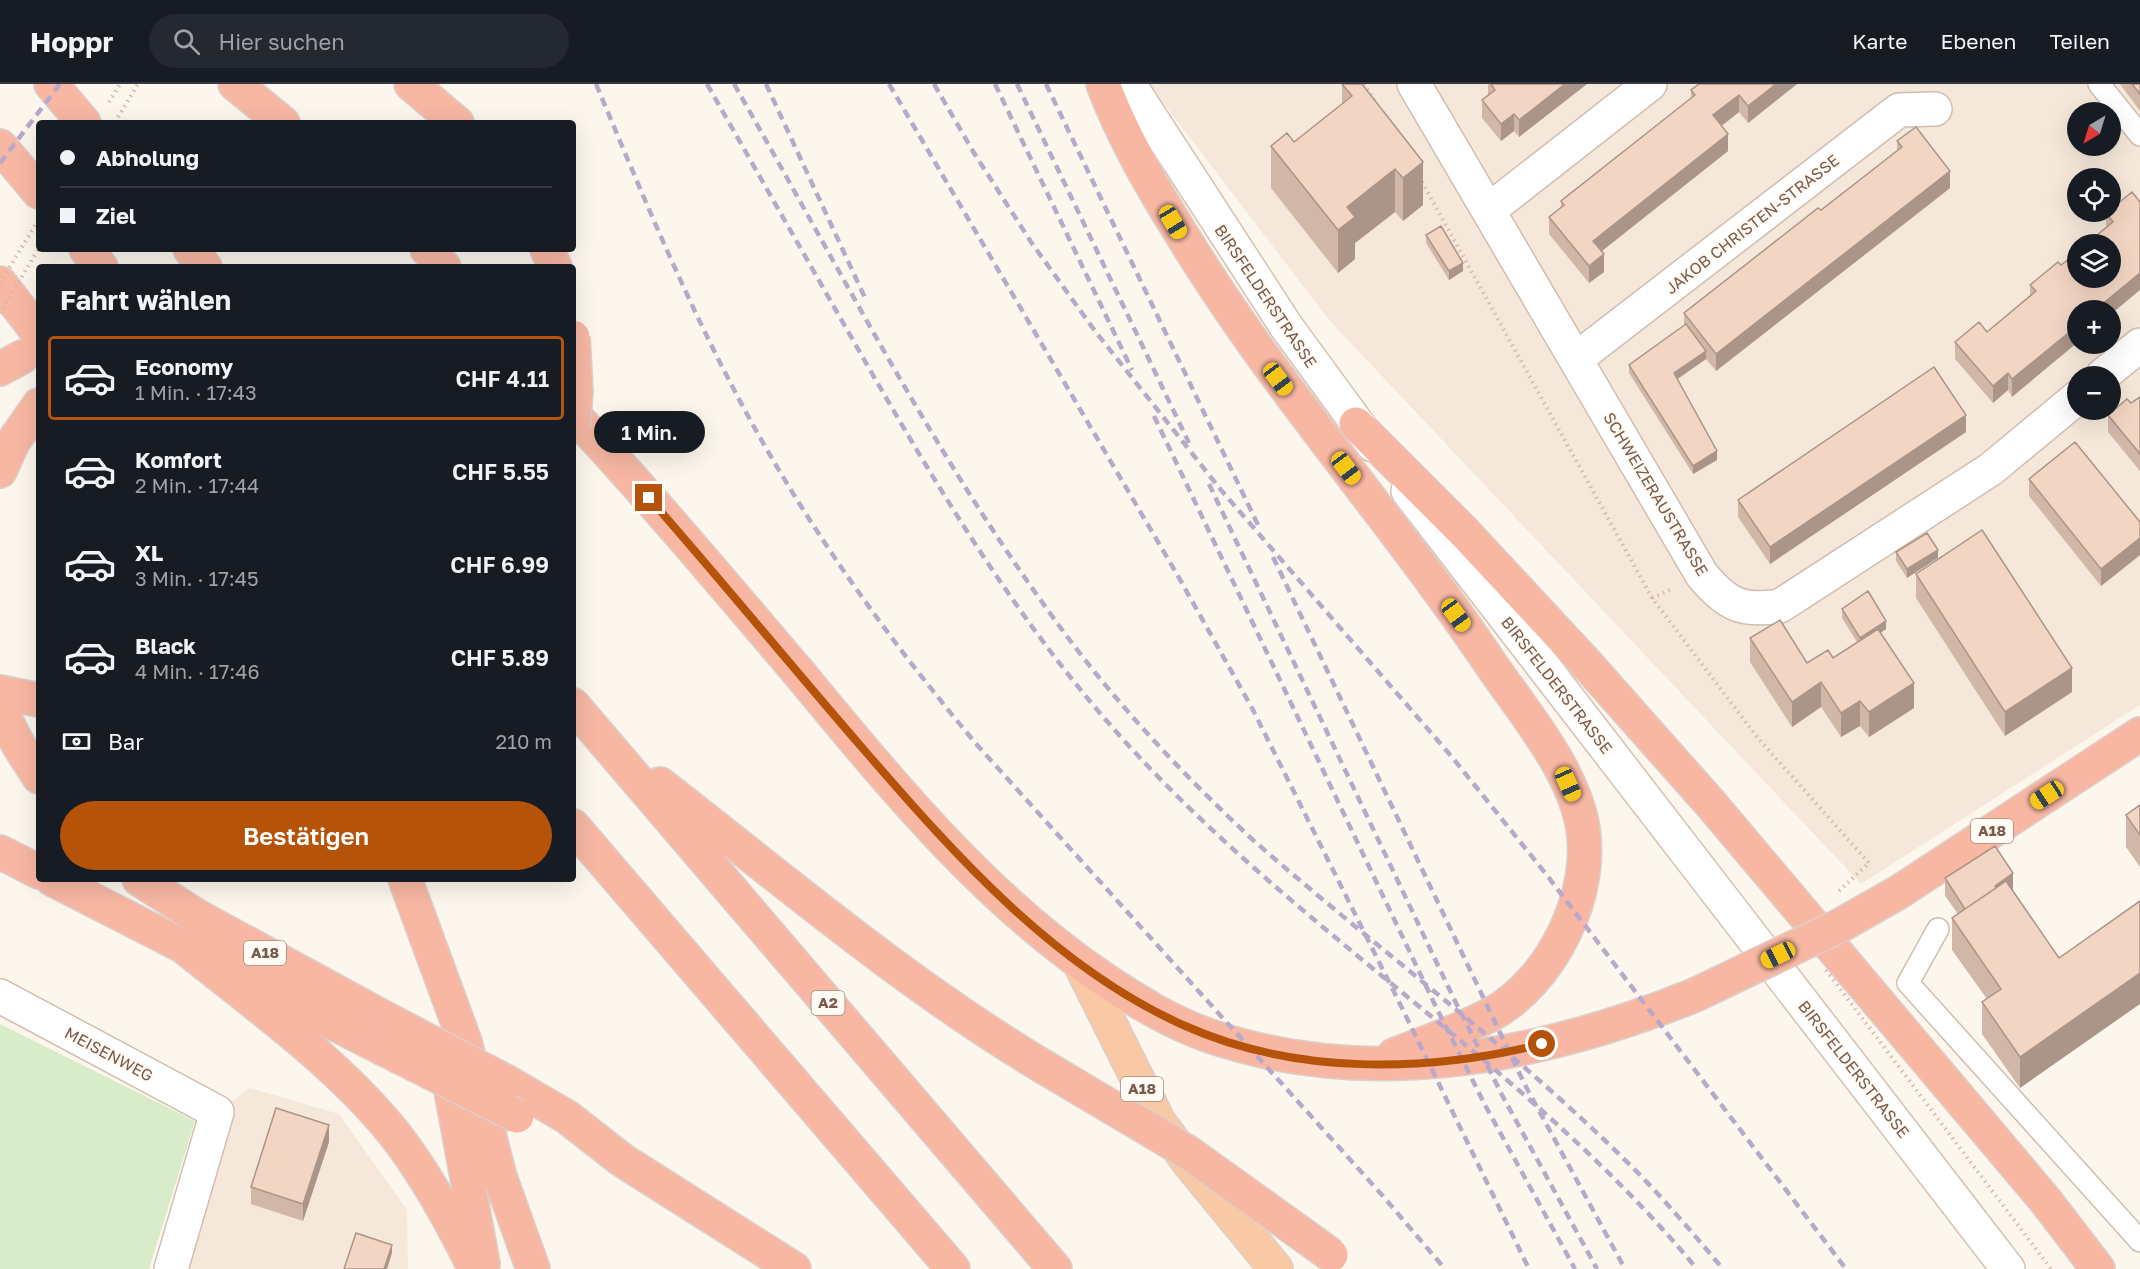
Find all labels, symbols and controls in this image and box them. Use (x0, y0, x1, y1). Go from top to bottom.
search box (149, 14, 569, 68)
text: Hoppr (30, 25, 113, 58)
icon: search (170, 25, 203, 58)
text: Hier suchen (218, 28, 345, 55)
text: Karte (1852, 28, 1908, 54)
text: Ebenen (1941, 28, 2016, 54)
text: Teilen (2049, 28, 2110, 54)
north arrow (2067, 102, 2121, 156)
map controls (2067, 102, 2121, 420)
text: Abholung (96, 144, 199, 171)
street label: JAKOB CHRISTEN-STRASSE (1661, 150, 1843, 298)
button: locate (2067, 168, 2121, 222)
text: Ziel (96, 202, 136, 229)
car (1156, 202, 1190, 242)
street label: BIRSFELDERSTRASSE (1211, 220, 1321, 372)
button: layers (2067, 234, 2121, 288)
text: Fahrt wählen (60, 284, 231, 316)
button: + (2067, 300, 2121, 354)
icon: car (63, 351, 117, 405)
text: Economy (135, 353, 233, 380)
car (1260, 359, 1296, 399)
text: CHF 4.11 (455, 365, 549, 392)
button: − (2067, 366, 2121, 420)
text: 1 Min. · 17:43 (135, 380, 257, 404)
street label: SCHWEIZERAUSTRASSE (1599, 409, 1713, 579)
callout: 1 Min. (594, 411, 704, 453)
text: 1 Min. (621, 420, 678, 444)
icon: car (63, 444, 117, 498)
text: Komfort (135, 446, 222, 473)
car (1328, 448, 1364, 488)
text: CHF 5.55 (452, 458, 549, 485)
text: 2 Min. · 17:44 (135, 473, 259, 497)
route end (635, 484, 662, 511)
icon: car (63, 537, 117, 591)
text: XL (135, 539, 163, 566)
text: CHF 6.99 (450, 551, 549, 578)
text: 3 Min. · 17:45 (135, 566, 259, 590)
car (1438, 595, 1474, 635)
street label: BIRSFELDERSTRASSE (1497, 612, 1617, 758)
icon: car (63, 630, 117, 684)
text: Black (135, 632, 196, 659)
text: CHF 5.89 (451, 644, 549, 671)
text: 4 Min. · 17:46 (135, 659, 260, 683)
icon: cash (60, 725, 93, 758)
text: Bar (108, 728, 144, 755)
text: 210 m (496, 729, 552, 753)
car (1552, 764, 1584, 804)
car (2027, 778, 2067, 812)
button: Bestätigen (60, 801, 552, 870)
road number: A18 (1971, 819, 2013, 843)
car (1758, 939, 1798, 971)
road number: A18 (244, 941, 286, 965)
road number: A2 (812, 991, 844, 1015)
street label: BIRSFELDERSTRASSE (1794, 996, 1914, 1142)
street label: MEISENWEG (61, 1022, 157, 1086)
route start (1528, 1030, 1555, 1057)
road number: A18 (1121, 1077, 1163, 1101)

